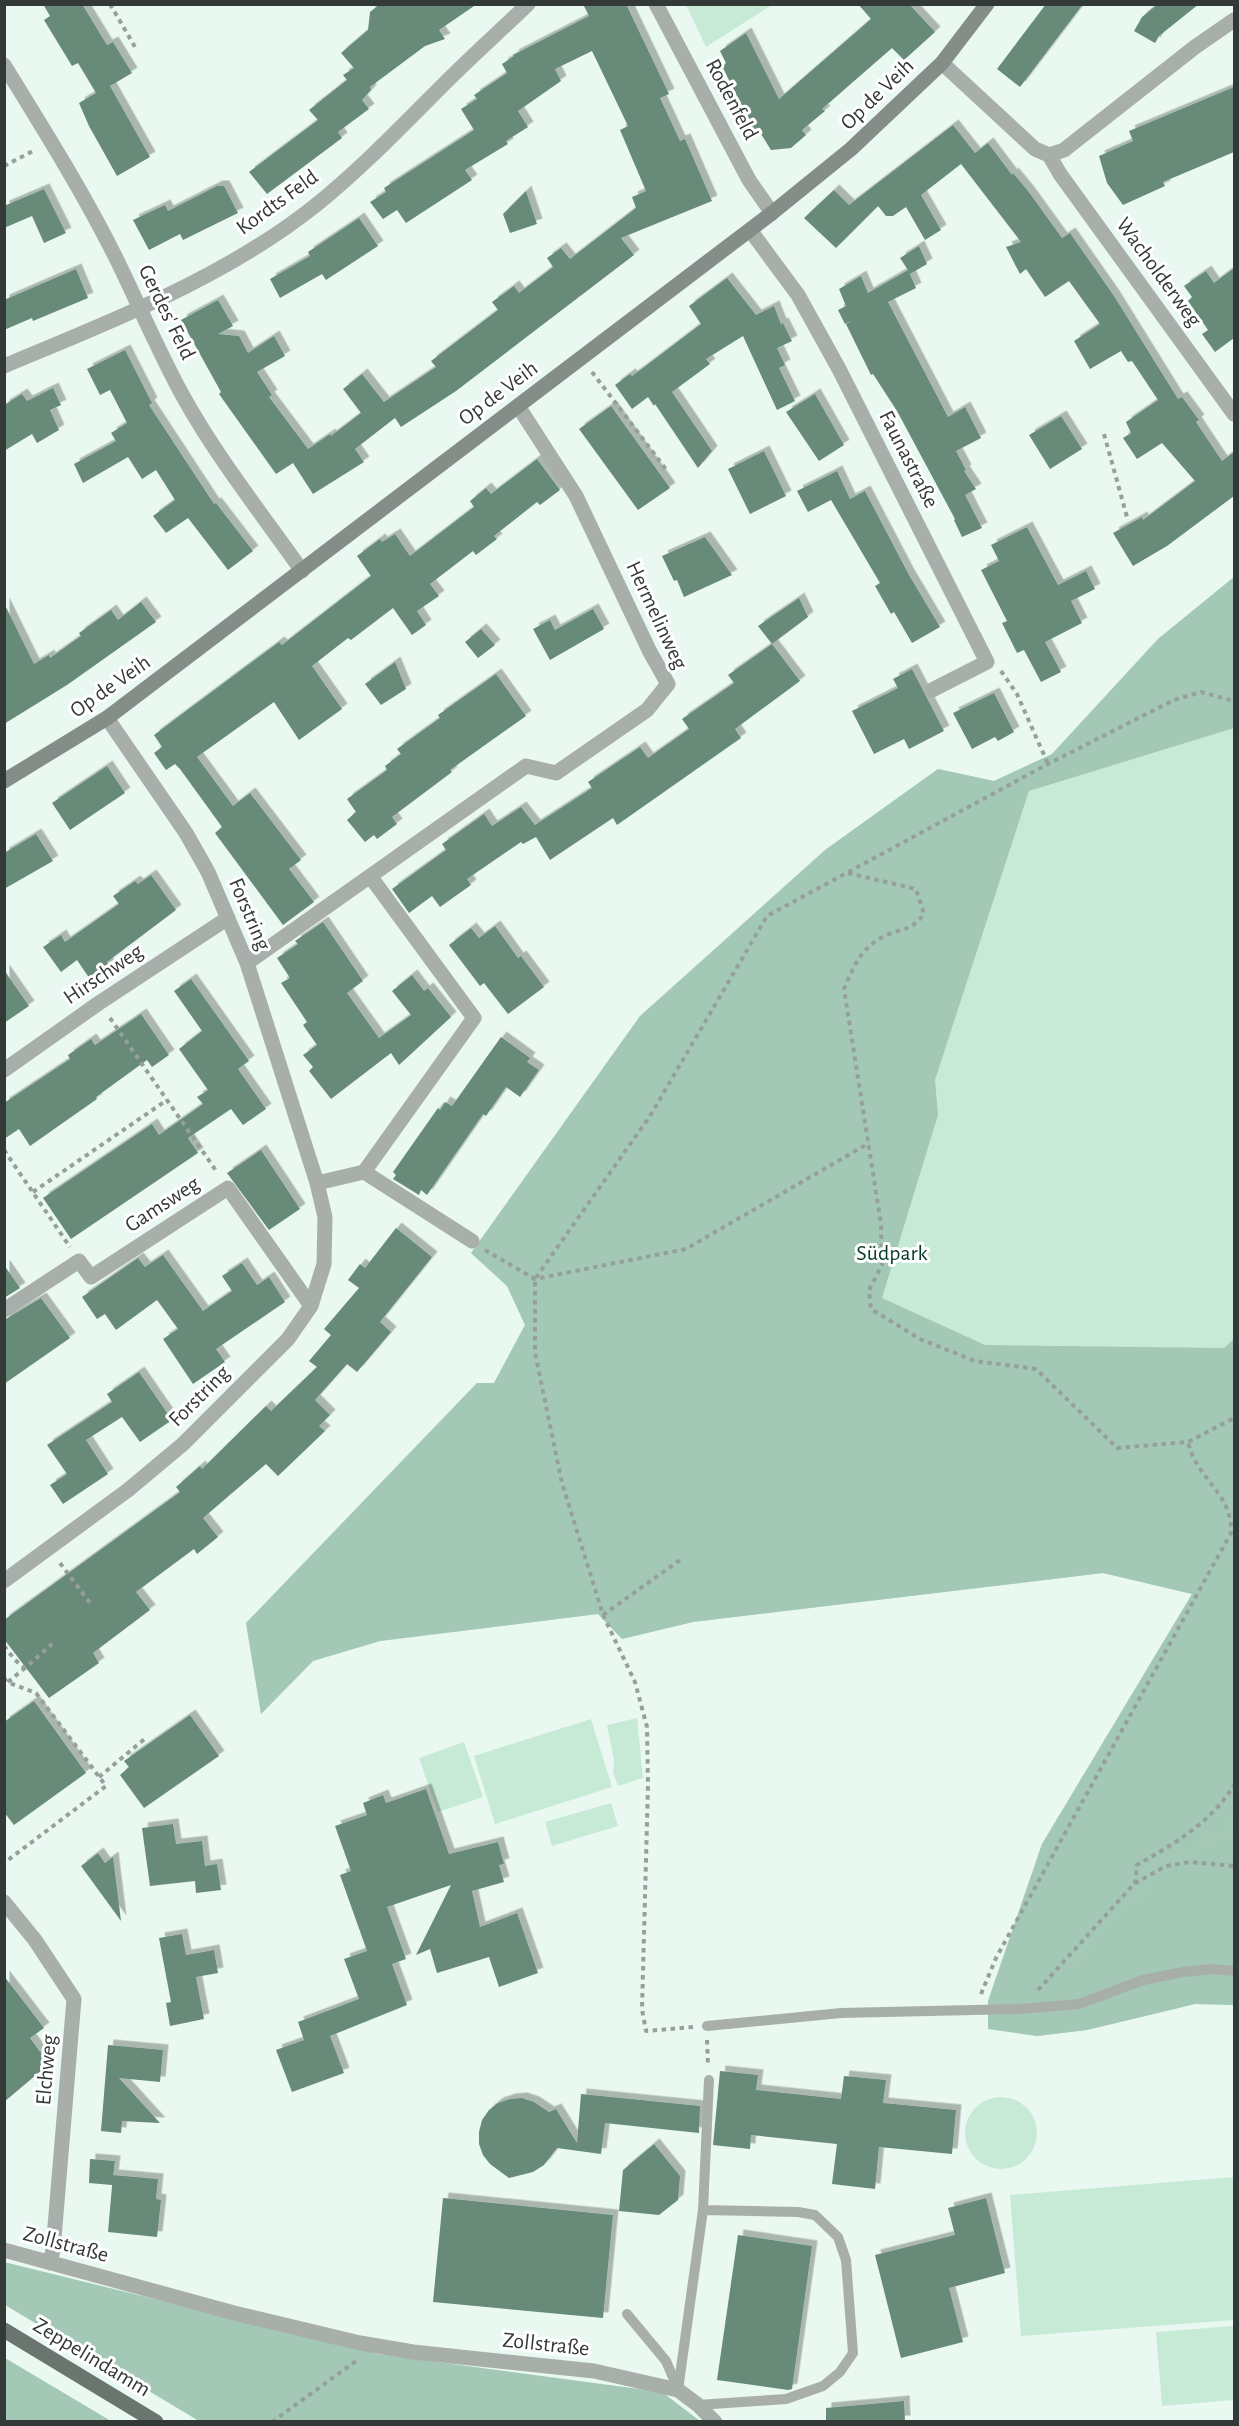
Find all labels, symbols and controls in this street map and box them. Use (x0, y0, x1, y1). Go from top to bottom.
street label: Op de Veih (836, 54, 918, 134)
street label: Rodenfeld (702, 55, 762, 143)
street label: Kordts Feld (232, 165, 322, 239)
street label: Wacholderweg (1112, 213, 1206, 331)
street label: Gerdes' Feld (135, 261, 199, 363)
street label: Op de Veih (455, 356, 541, 430)
street label: Faunastraße (875, 407, 943, 511)
street label: Hermelinweg (622, 558, 692, 673)
street label: Op de Veih (66, 651, 154, 721)
street label: Forstring (225, 875, 275, 954)
street label: Hirschweg (59, 939, 147, 1008)
street label: Gamsweg (121, 1172, 203, 1236)
park label: Südpark (856, 1242, 928, 1264)
street label: Forstring (164, 1361, 234, 1431)
street label: Elchweg (32, 2034, 60, 2106)
street label: Zollstraße (21, 2222, 111, 2266)
street label: Zeppelindamm (30, 2314, 154, 2400)
street label: Zollstraße (501, 2329, 591, 2359)

